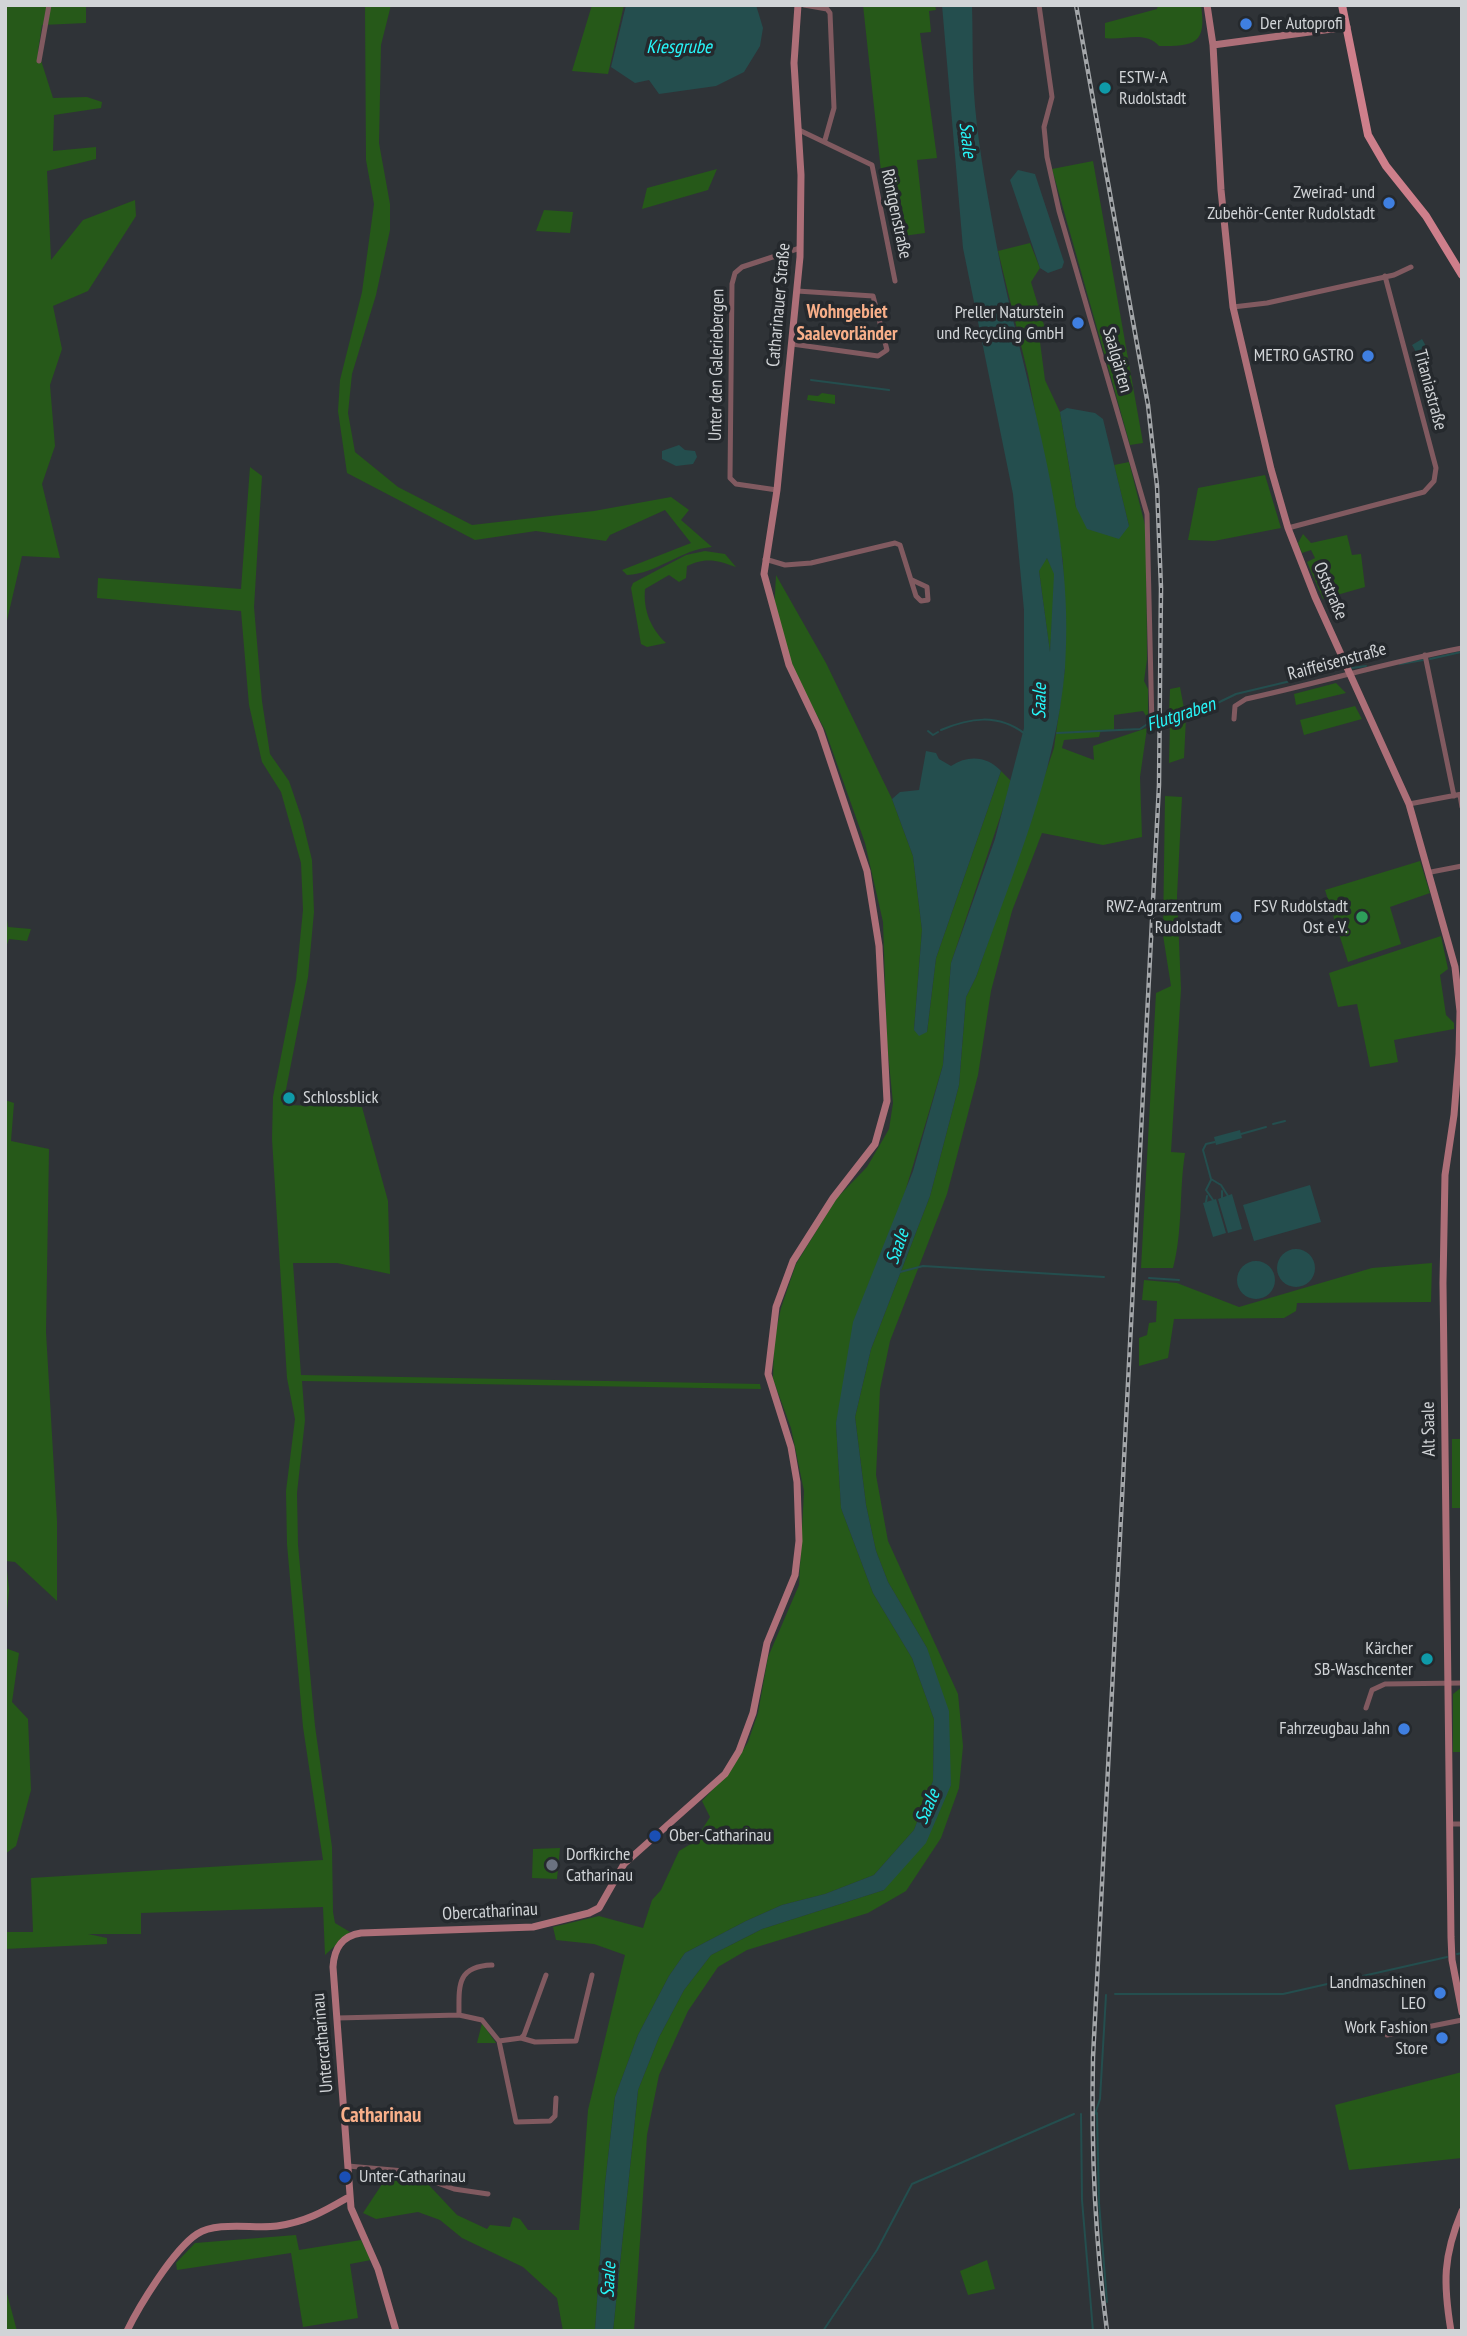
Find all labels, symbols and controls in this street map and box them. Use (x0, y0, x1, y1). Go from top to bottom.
place label: Der Autoprofi (1260, 13, 1343, 35)
marker: Der Autoprofi (1238, 16, 1254, 32)
water label: Kiesgrube (646, 37, 712, 59)
place label: ESTW-A Rudolstadt (1119, 67, 1186, 110)
marker: ESTW-A Rudolstadt (1097, 80, 1113, 96)
water label: Saale (954, 121, 980, 159)
street label: Röntgenstraße (876, 167, 916, 261)
place label: Zweirad- und Zubehör-Center Rudolstadt (1207, 182, 1375, 224)
marker: Zweirad- und Zubehör-Center Rudolstadt (1381, 195, 1397, 211)
street label: Catharinauer Straße (763, 242, 795, 368)
street label: Unter den Galeriebergen (705, 289, 729, 441)
district label: Wohngebiet Saalevorländer (796, 302, 898, 346)
place label: Preller Naturstein und Recycling GmbH (936, 302, 1064, 344)
marker: Preller Naturstein und Recycling GmbH (1070, 315, 1086, 331)
street label: Saalgärten (1097, 325, 1137, 395)
place label: METRO GASTRO (1254, 345, 1354, 367)
street label: Titaniastraße (1409, 347, 1451, 433)
marker: METRO GASTRO (1360, 348, 1376, 364)
street label: Oststraße (1308, 559, 1352, 623)
street label: Raiffeisenstraße (1285, 638, 1389, 686)
water label: Saale (1028, 683, 1052, 719)
water label: Flutgraben (1144, 693, 1218, 737)
place label: RWZ-Agrarzentrum Rudolstadt (1106, 896, 1222, 939)
place label: FSV Rudolstadt Ost e.V. (1254, 896, 1348, 939)
marker: RWZ-Agrarzentrum Rudolstadt (1228, 909, 1244, 925)
marker: FSV Rudolstadt Ost e.V. (1354, 909, 1370, 925)
place label: Schlossblick (303, 1087, 378, 1109)
marker: Schlossblick (281, 1090, 297, 1106)
water label: Saale (881, 1226, 915, 1268)
street label: Alt Saale (1418, 1401, 1440, 1457)
place label: Kärcher SB-Waschcenter (1314, 1638, 1413, 1680)
marker: Kärcher SB-Waschcenter (1419, 1651, 1435, 1667)
place label: Fahrzeugbau Jahn (1279, 1718, 1390, 1740)
marker: Fahrzeugbau Jahn (1396, 1721, 1412, 1737)
water label: Saale (911, 1786, 945, 1828)
place label: Ober-Catharinau (669, 1825, 771, 1847)
marker: Ober-Catharinau (647, 1828, 663, 1844)
place label: Dorfkirche Catharinau (566, 1844, 633, 1886)
marker: Dorfkirche Catharinau (544, 1857, 560, 1873)
street label: Obercatharinau (442, 1899, 538, 1925)
place label: Landmaschinen LEO (1329, 1972, 1426, 2014)
marker: Landmaschinen LEO (1432, 1985, 1448, 2001)
street label: Untercatharinau (308, 1992, 338, 2094)
place label: Work Fashion Store (1345, 2017, 1428, 2060)
marker: Work Fashion Store (1434, 2030, 1450, 2046)
district label: Catharinau (341, 2103, 421, 2129)
place label: Unter-Catharinau (359, 2166, 466, 2188)
marker: Unter-Catharinau (337, 2169, 353, 2185)
water label: Saale (597, 2262, 621, 2298)

